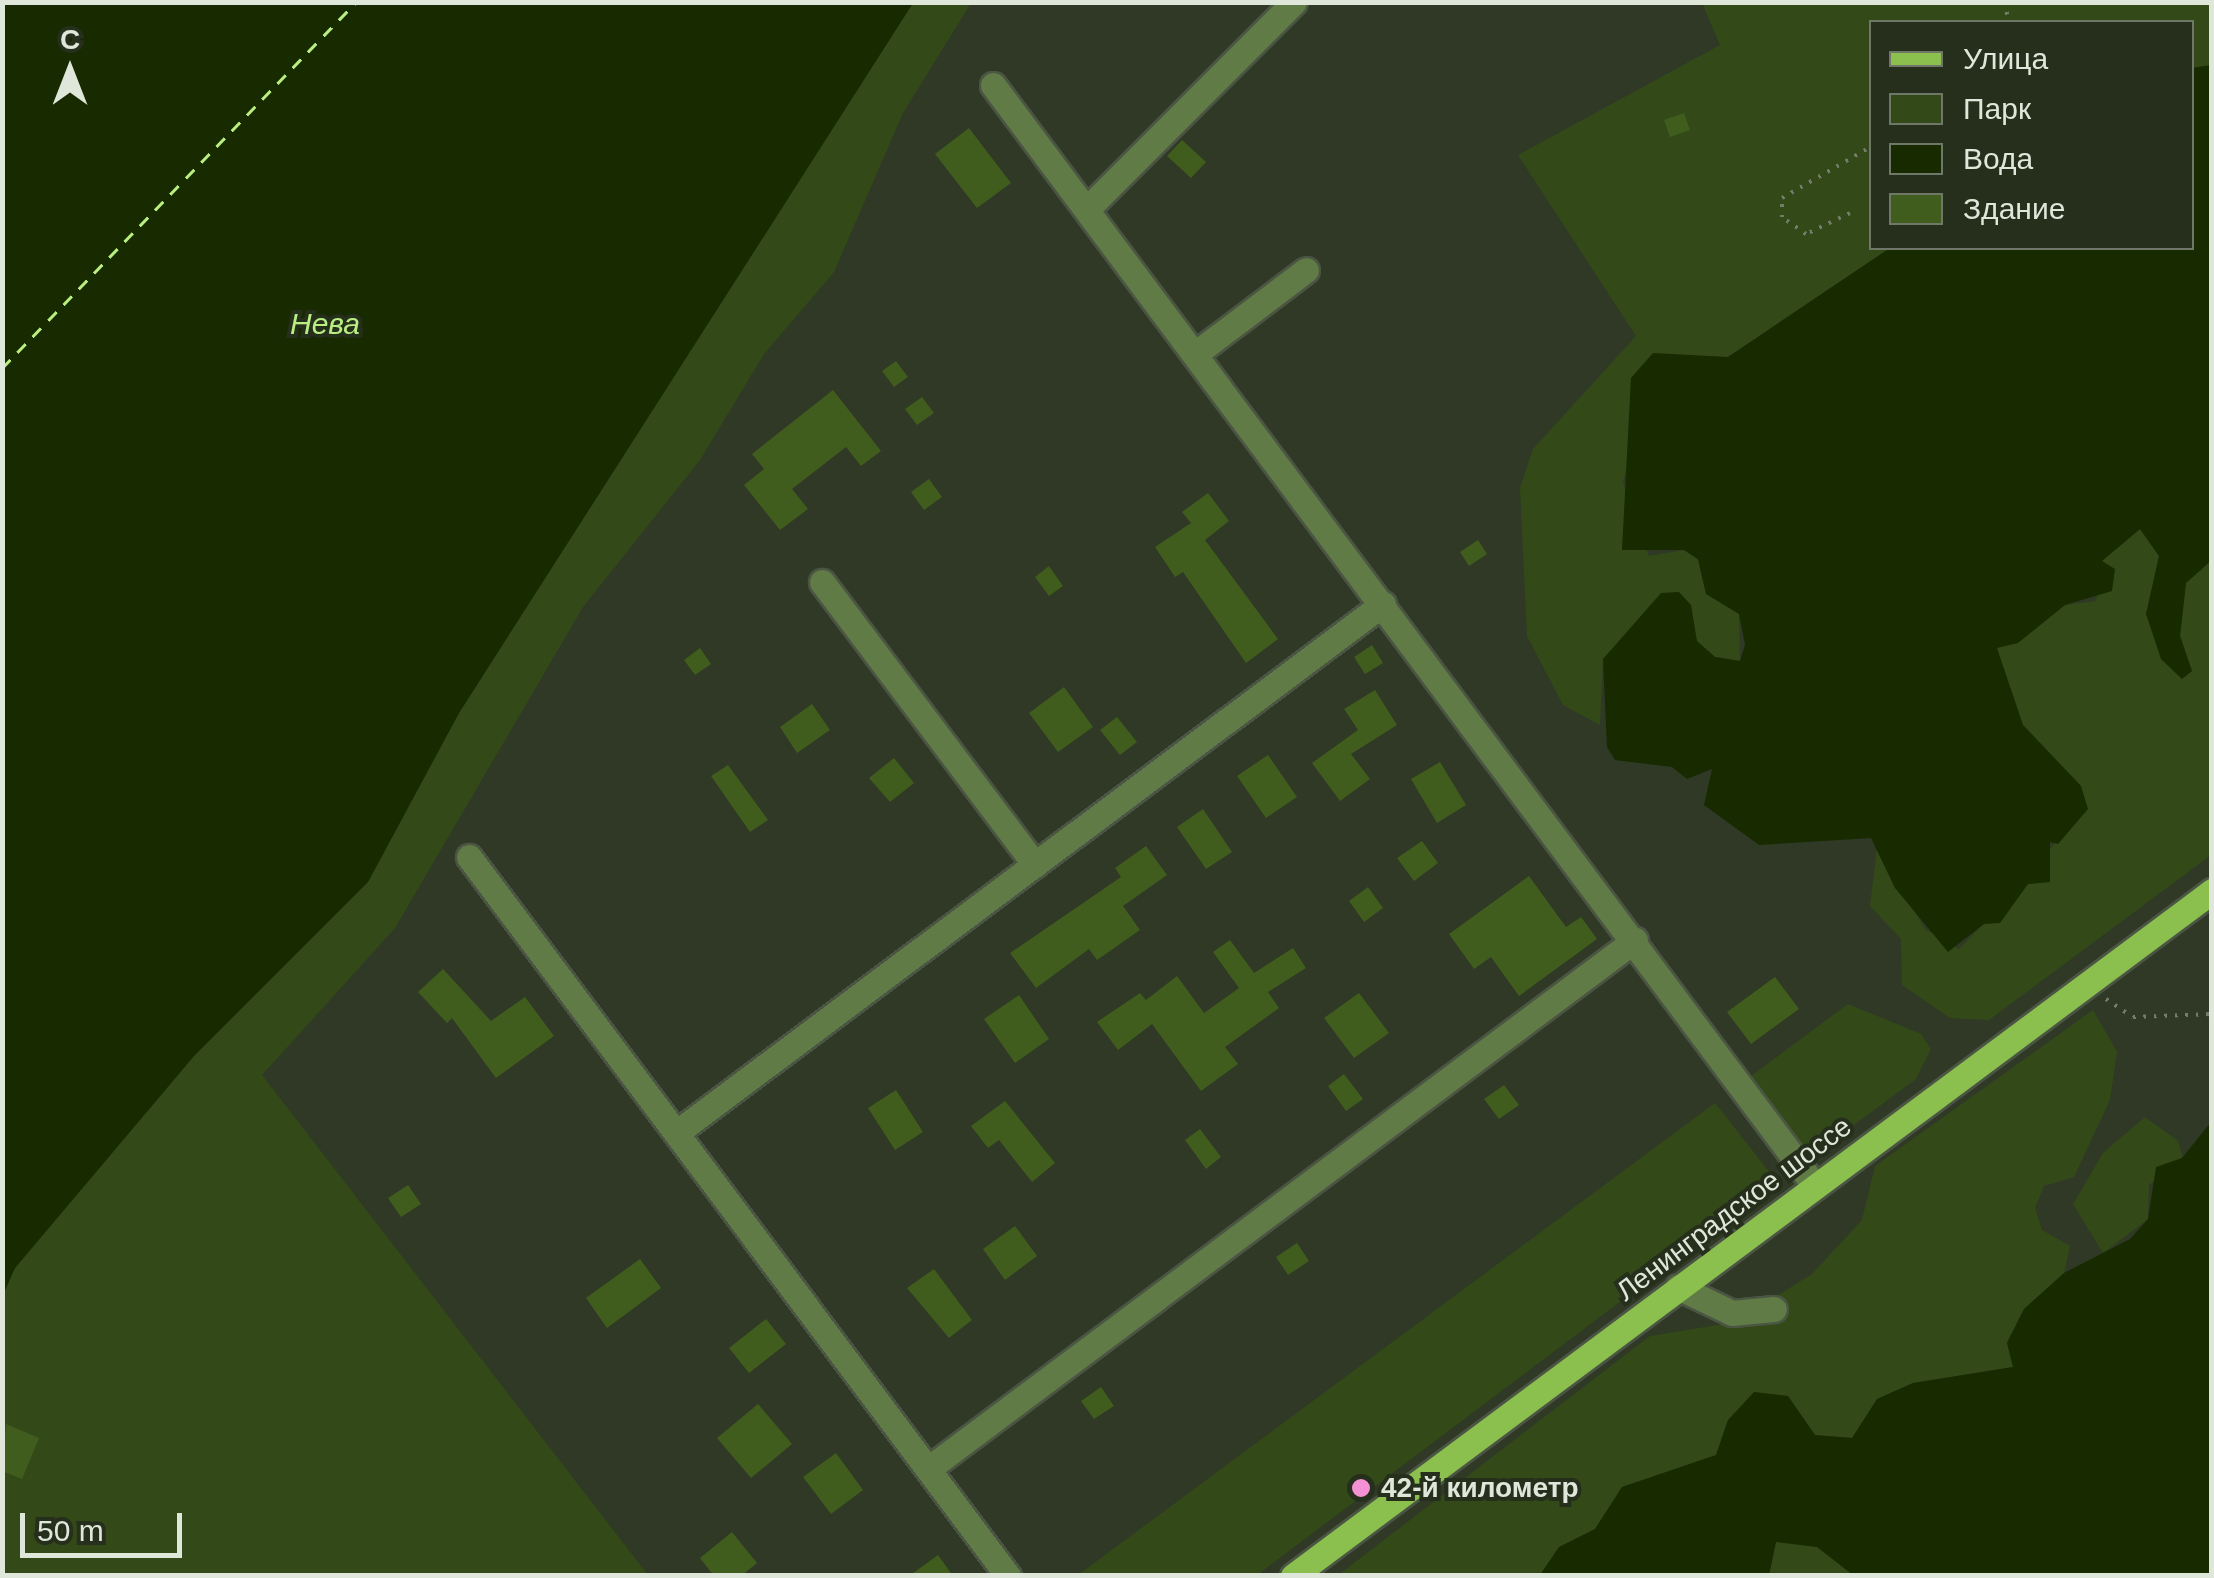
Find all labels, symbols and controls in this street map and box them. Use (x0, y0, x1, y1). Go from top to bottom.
north arrow (20, 20, 120, 120)
legend (1869, 20, 2194, 250)
text: С (60, 24, 80, 55)
text: Улица (1963, 42, 2048, 75)
text: Парк (1963, 92, 2031, 125)
text: Вода (1963, 142, 2033, 175)
text: Здание (1963, 192, 2065, 225)
water label: Нева (290, 306, 360, 342)
street label: Ленинградское шоссе (1610, 1110, 1858, 1308)
place label: 42-й километр (1381, 1471, 1579, 1505)
marker: 42-й километр (1350, 1477, 1372, 1499)
scale bar (25, 1493, 188, 1555)
text: 50 m (37, 1514, 104, 1547)

